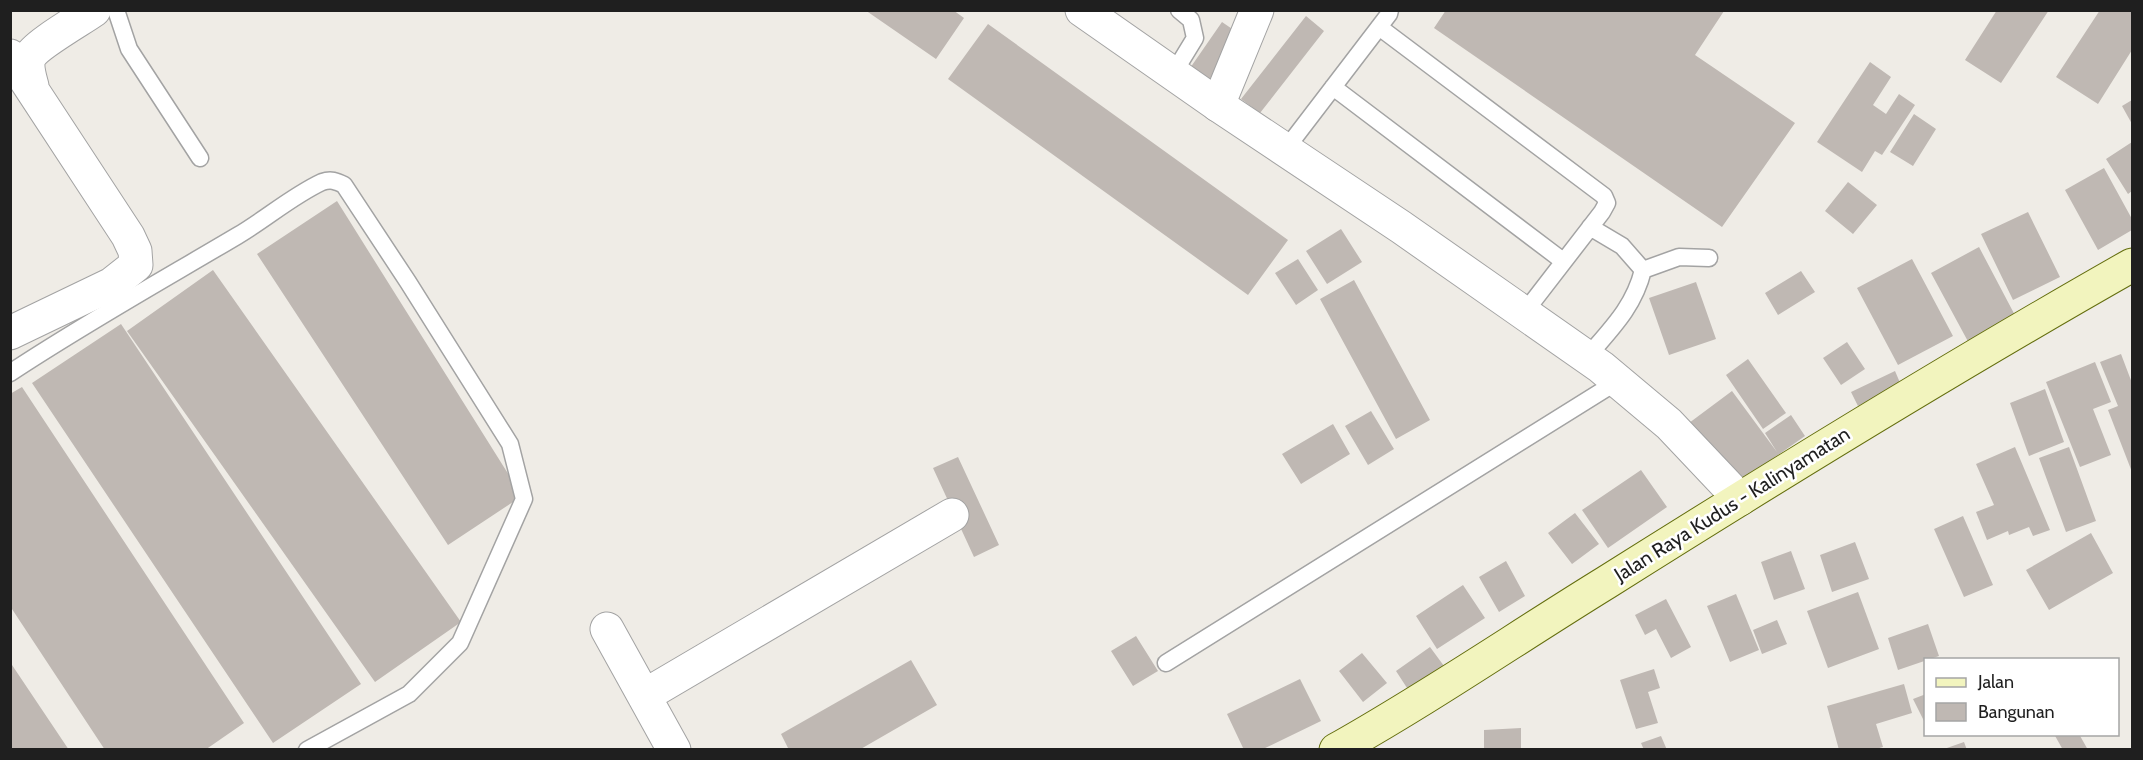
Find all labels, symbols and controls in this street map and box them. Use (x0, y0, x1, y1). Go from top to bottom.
street label: Jalan Raya Kudus - Kalinyamatan (1609, 421, 1854, 587)
legend (1924, 658, 2119, 736)
text: Jalan (1977, 671, 2014, 693)
text: Bangunan (1978, 701, 2055, 723)

